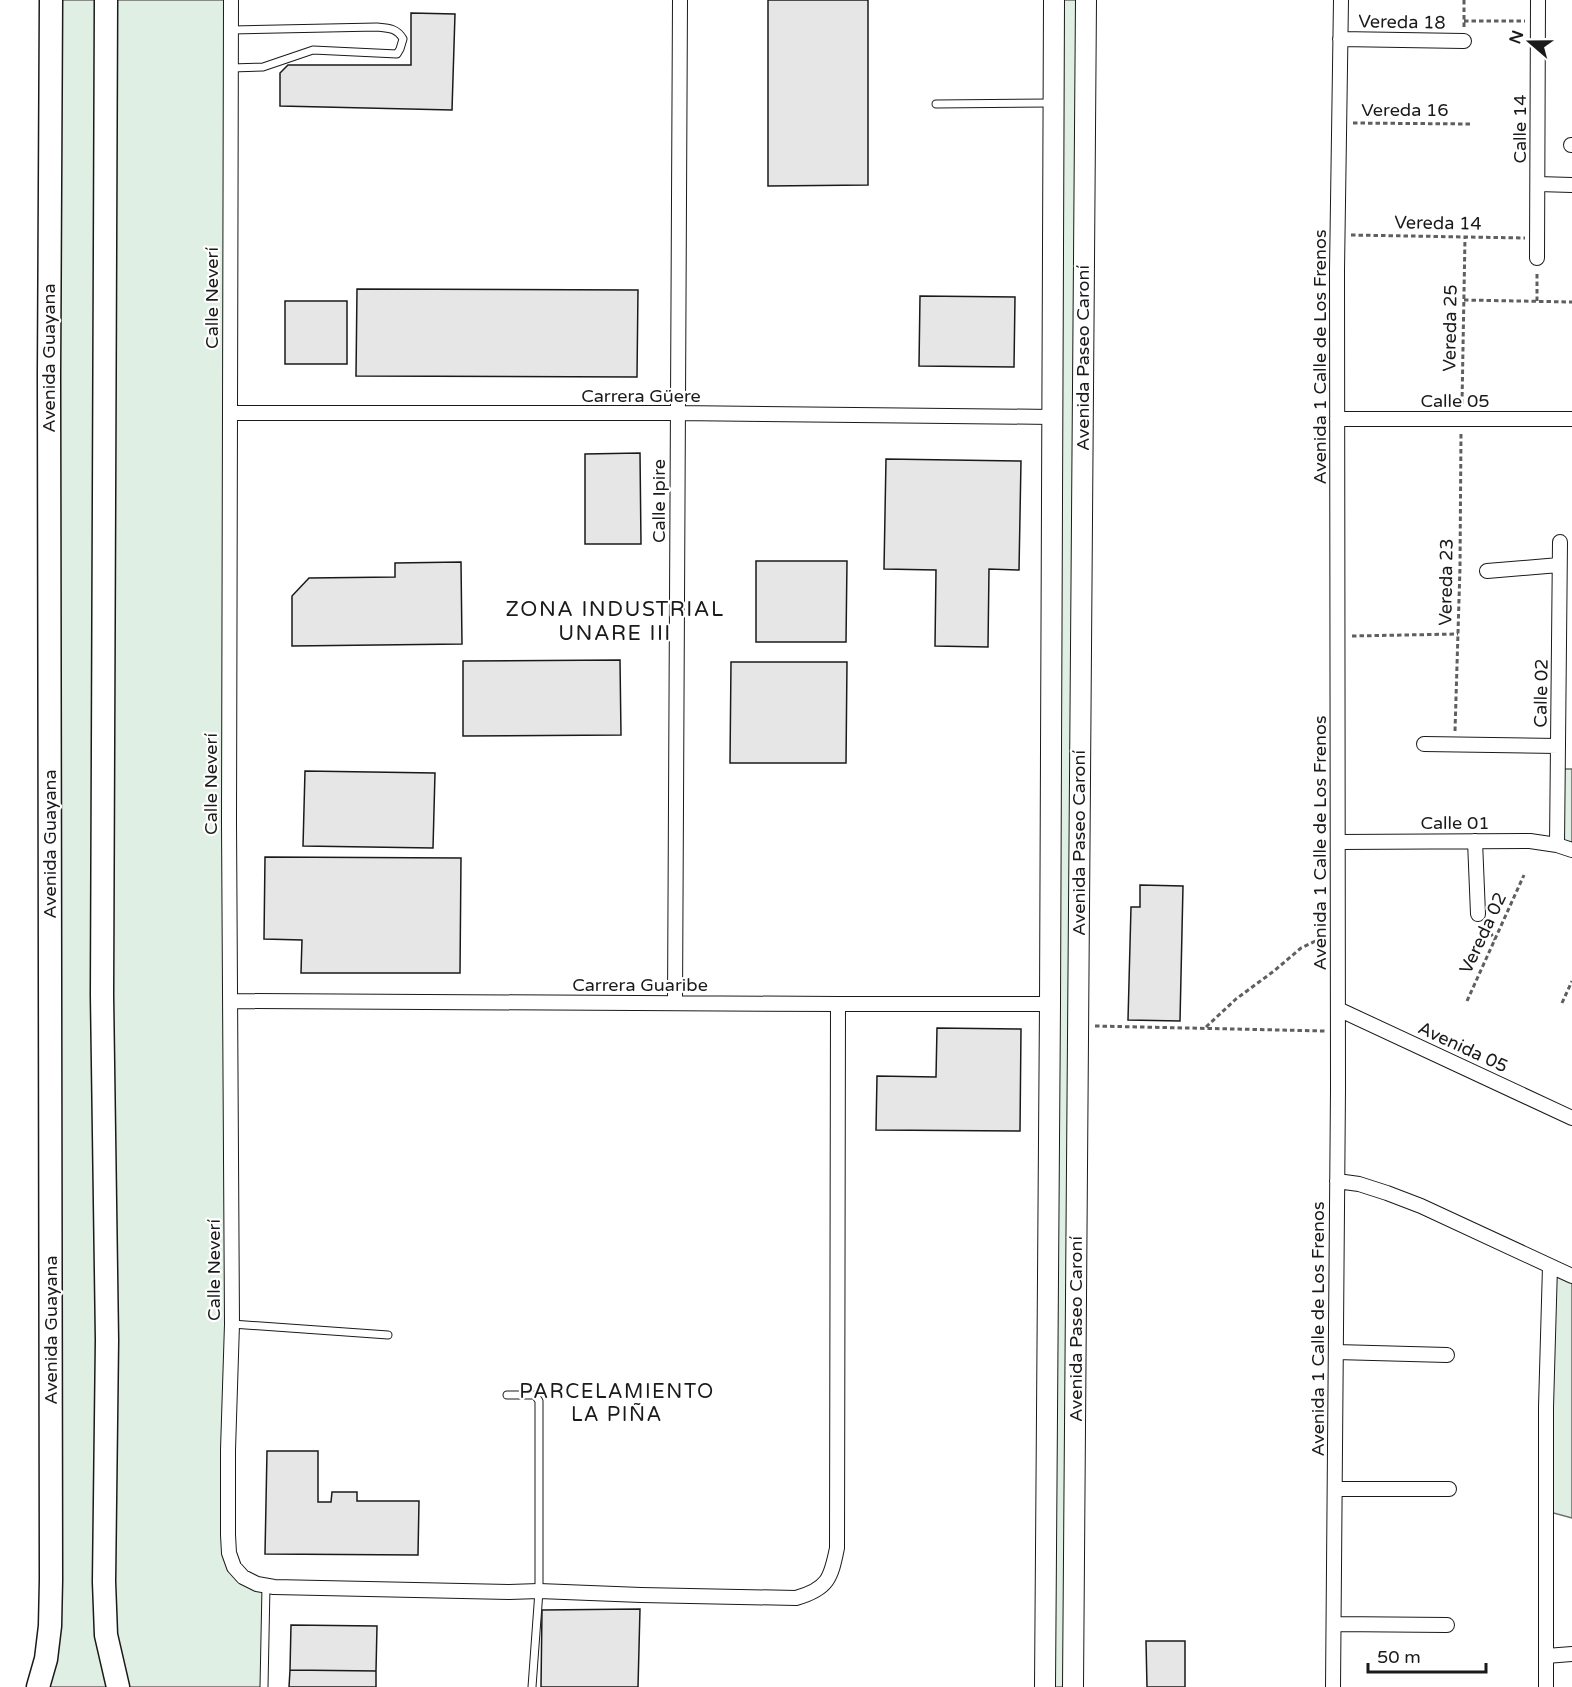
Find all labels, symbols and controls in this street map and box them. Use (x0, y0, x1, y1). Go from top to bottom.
street label: Vereda 18 (1358, 10, 1446, 34)
north arrow (1500, 12, 1560, 72)
text: N (1505, 28, 1528, 47)
street label: Calle 14 (1509, 94, 1531, 164)
street label: Vereda 16 (1361, 99, 1449, 121)
street label: Vereda 14 (1394, 211, 1482, 235)
street label: Avenida 1 Calle de Los Frenos (1309, 229, 1331, 485)
street label: Calle Neverí (201, 247, 223, 349)
street label: Avenida Paseo Caroní (1072, 265, 1094, 451)
street label: Avenida Guayana (38, 283, 60, 433)
street label: Vereda 25 (1438, 284, 1462, 372)
street label: Carrera Güere (581, 385, 701, 407)
street label: Calle 05 (1420, 390, 1490, 412)
street label: Calle Ipire (648, 459, 670, 543)
street label: Vereda 23 (1434, 538, 1458, 626)
district label: ZONA INDUSTRIAL UNARE III (505, 597, 725, 646)
street label: Calle 02 (1529, 658, 1553, 728)
street label: Avenida 1 Calle de Los Frenos (1309, 715, 1331, 971)
street label: Calle Neverí (200, 733, 222, 835)
street label: Avenida Paseo Caroní (1068, 750, 1090, 936)
street label: Avenida Guayana (39, 769, 61, 919)
street label: Calle 01 (1420, 812, 1490, 834)
street label: Vereda 02 (1455, 889, 1511, 977)
street label: Carrera Guaribe (572, 974, 708, 996)
street label: Avenida 05 (1415, 1017, 1511, 1077)
street label: Avenida 1 Calle de Los Frenos (1307, 1201, 1329, 1457)
street label: Calle Neverí (203, 1219, 225, 1321)
street label: Avenida Paseo Caroní (1065, 1236, 1087, 1422)
street label: Avenida Guayana (40, 1255, 62, 1405)
district label: PARCELAMIENTO LA PIÑA (519, 1380, 715, 1427)
scale bar (1368, 1636, 1486, 1674)
text: 50 m (1377, 1646, 1421, 1668)

